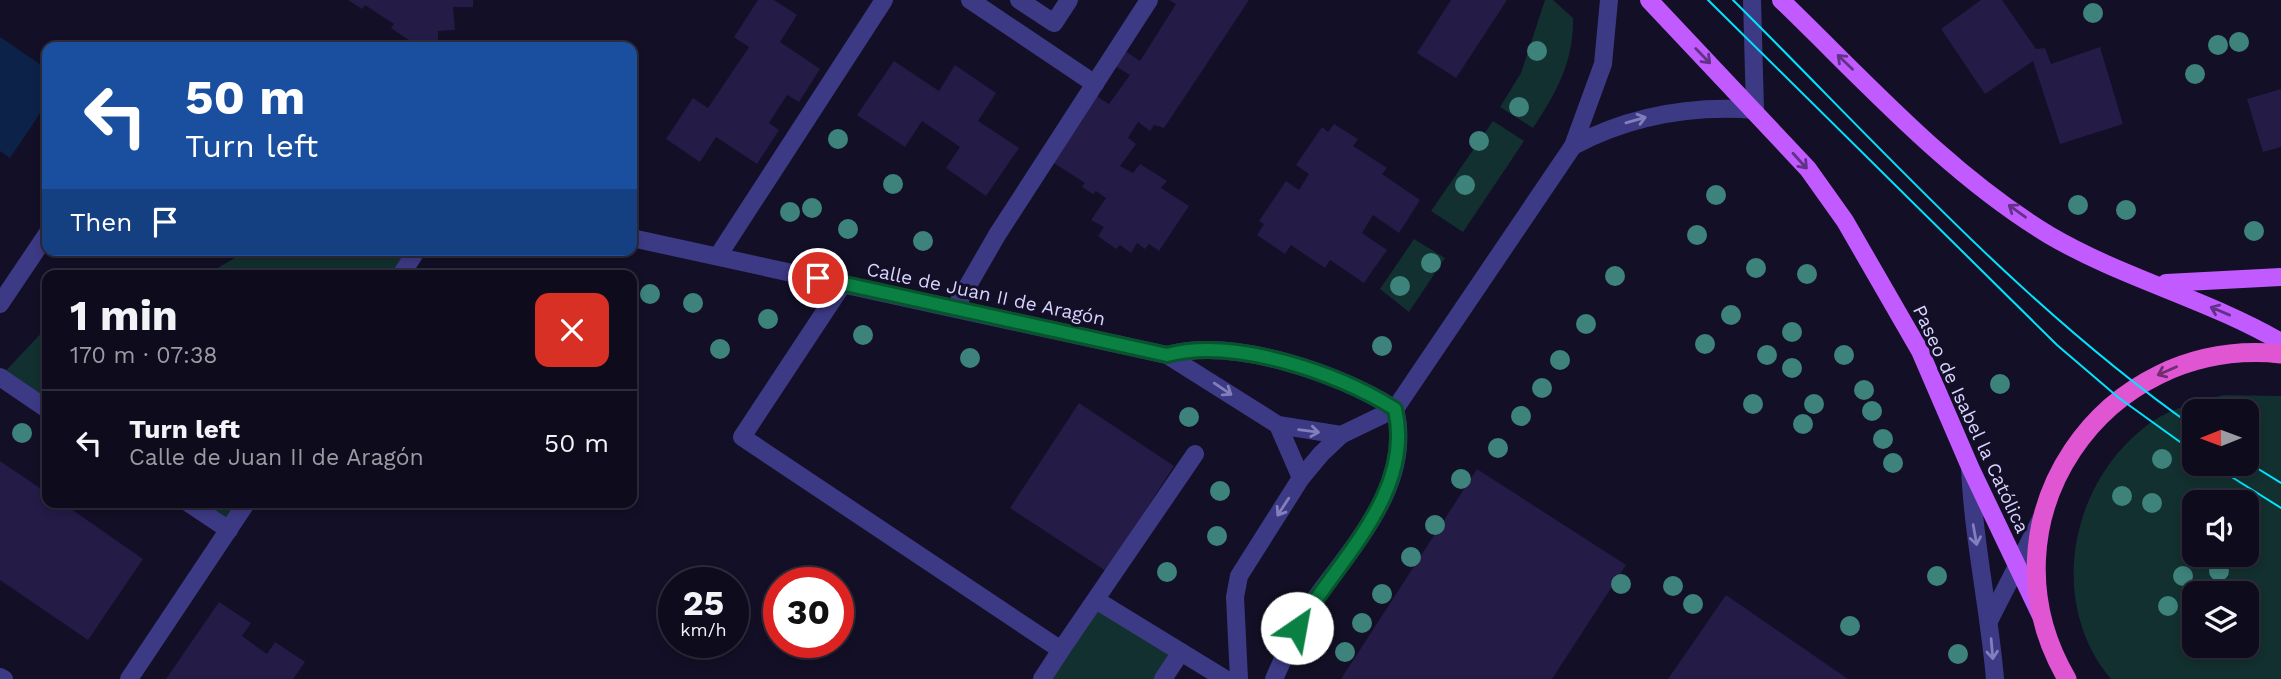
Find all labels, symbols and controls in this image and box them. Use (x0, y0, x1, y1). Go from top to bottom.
one-way arrow (1695, 47, 1712, 64)
one-way arrow (1837, 54, 1854, 71)
text: 50 m (185, 68, 305, 126)
icon: left (70, 70, 161, 161)
one-way arrow (1624, 113, 1646, 126)
text: Turn left (185, 127, 318, 165)
one-way arrow (1792, 152, 1808, 170)
icon: arrive (146, 203, 184, 241)
one-way arrow (2008, 204, 2027, 219)
text: Then (70, 207, 132, 237)
pin (788, 248, 848, 308)
street label: Calle de Juan II de Aragón (865, 257, 1107, 331)
icon: arrive (799, 259, 837, 297)
text: 1 min (70, 291, 178, 340)
button: close (535, 293, 609, 367)
street label: Paseo de Isabel la Católica (1908, 301, 2034, 537)
one-way arrow (2210, 304, 2232, 317)
text: 170 m · 07:38 (70, 342, 218, 369)
one-way arrow (2156, 365, 2178, 378)
one-way arrow (1213, 382, 1232, 396)
north arrow (2182, 399, 2259, 476)
map controls (2182, 399, 2259, 658)
text: Turn left (129, 414, 240, 444)
icon: left (70, 424, 108, 462)
one-way arrow (1297, 425, 1320, 438)
text: 50 m (544, 428, 609, 458)
text: Calle de Juan II de Aragón (129, 444, 424, 471)
button: sound (2182, 490, 2259, 567)
one-way arrow (1276, 496, 1290, 516)
one-way arrow (1969, 523, 1982, 546)
speed limit sign: 30 (763, 567, 854, 658)
button: layers (2182, 581, 2259, 658)
text: 25 (683, 582, 724, 624)
position arrow (1260, 591, 1334, 665)
text: km/h (680, 619, 727, 640)
one-way arrow (1986, 637, 1999, 660)

